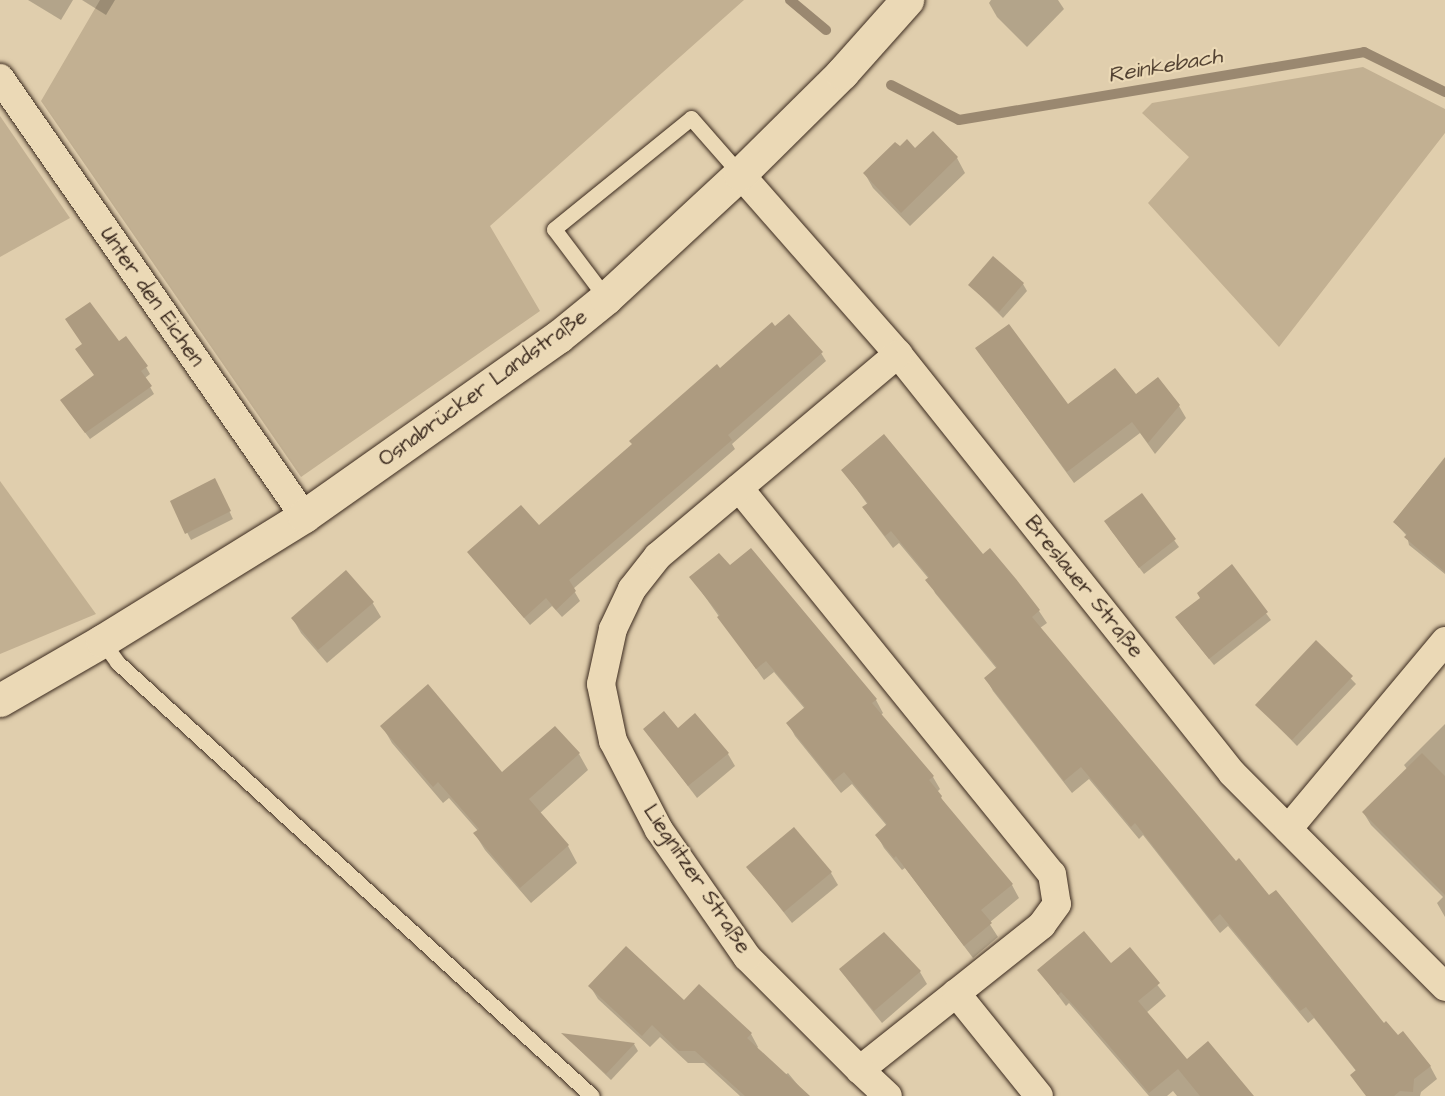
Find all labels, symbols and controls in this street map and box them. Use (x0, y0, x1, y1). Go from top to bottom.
water label: Reinkebach (1106, 43, 1224, 89)
street label: Unter den Eichen (95, 222, 209, 372)
street label: Osnabrücker Landstraße (374, 304, 592, 472)
street label: Breslauer Straße (1019, 511, 1149, 663)
street label: Liegnitzer Straße (638, 800, 756, 958)

